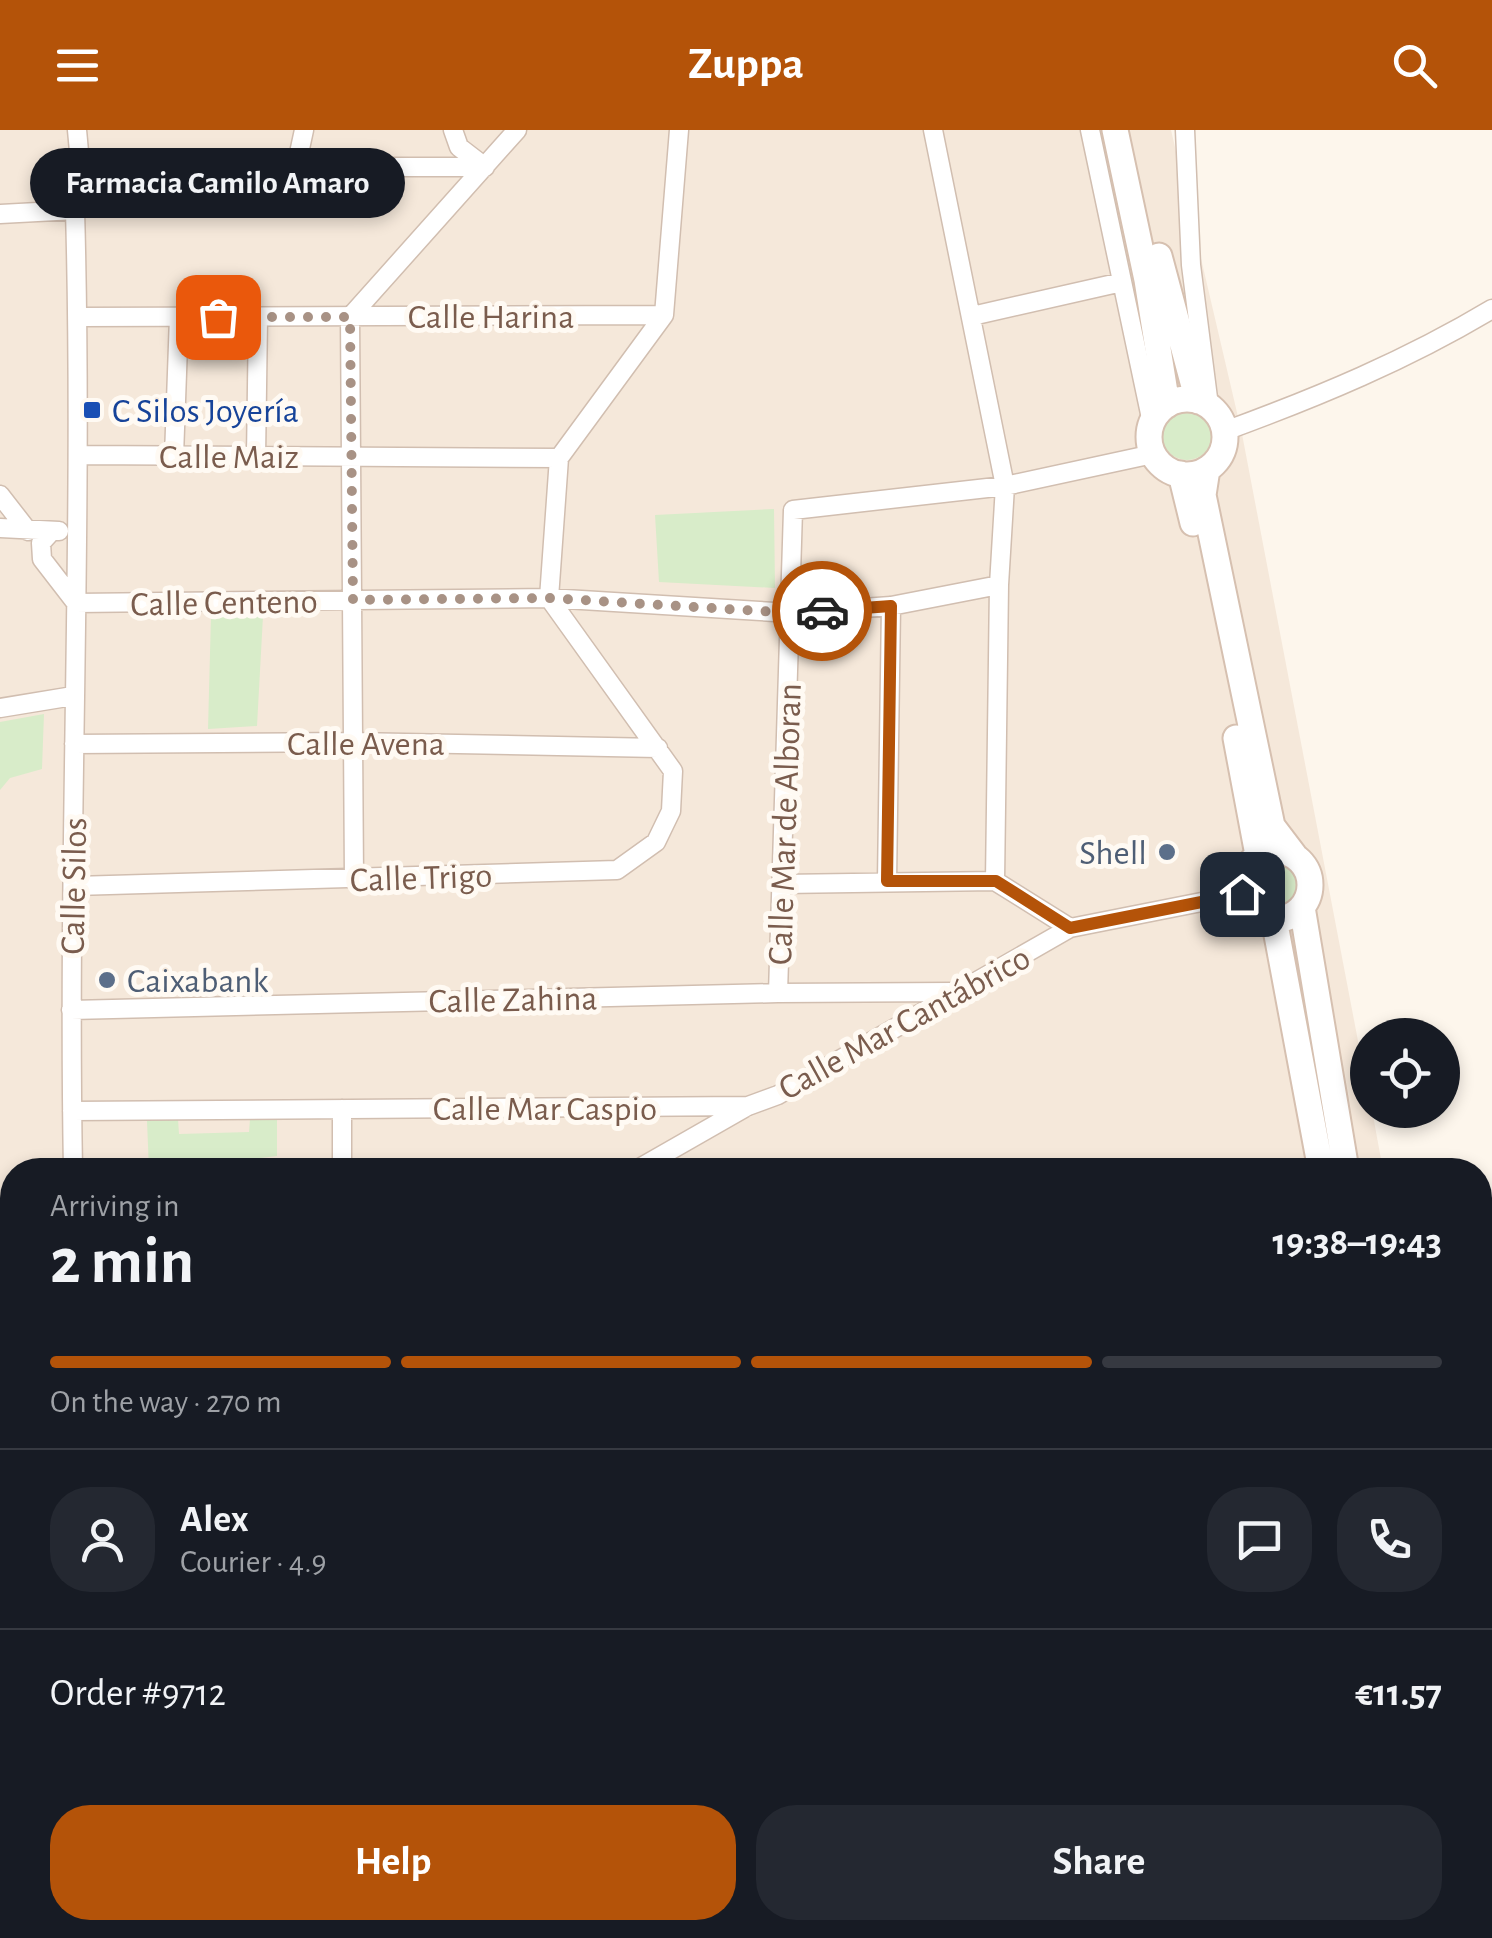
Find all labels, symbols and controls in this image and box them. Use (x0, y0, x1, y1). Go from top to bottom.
icon: menu (50, 38, 105, 93)
icon: search (1387, 38, 1442, 93)
text: Zuppa (688, 42, 804, 87)
callout: Farmacia Camilo Amaro (31, 147, 406, 217)
text: Farmacia Camilo Amaro (65, 167, 370, 199)
pin (176, 275, 261, 360)
icon: bag (191, 290, 246, 345)
street label: Calle Harina (408, 300, 574, 335)
place label: C Silos Joyería (112, 394, 299, 429)
marker: C Silos Joyería (81, 399, 103, 421)
street label: Calle Maiz (159, 440, 299, 475)
courier (772, 561, 872, 661)
street label: Calle Centeno (130, 584, 318, 623)
icon: car (795, 584, 850, 639)
street label: Calle Mar de Alboran (763, 682, 808, 966)
street label: Calle Avena (287, 727, 445, 762)
street label: Calle Silos (56, 817, 93, 955)
place label: Shell (1079, 836, 1147, 871)
marker: Shell (1156, 841, 1178, 863)
pin (1200, 852, 1285, 937)
street label: Calle Trigo (349, 859, 493, 898)
icon: home (1215, 867, 1270, 922)
street label: Calle Mar Cantábrico (773, 940, 1036, 1107)
place label: Caixabank (127, 964, 268, 999)
marker: Caixabank (96, 969, 118, 991)
street label: Calle Zahina (428, 982, 598, 1019)
map controls (1350, 1018, 1460, 1128)
button: locate (1350, 1018, 1460, 1128)
street label: Calle Mar Caspio (433, 1092, 657, 1127)
text: Arriving in (50, 1190, 179, 1222)
text: 19:38–19:43 (1272, 1224, 1442, 1262)
text: 2 min (50, 1230, 194, 1295)
text: On the way · 270 m (50, 1386, 282, 1418)
button: person (50, 1487, 155, 1592)
button: chat (1207, 1487, 1312, 1592)
button: phone (1337, 1487, 1442, 1592)
text: Alex (180, 1501, 249, 1539)
text: Courier · 4.9 (180, 1546, 327, 1578)
text: Order #9712 (50, 1675, 226, 1713)
text: €11.57 (1355, 1675, 1442, 1713)
button: Help (50, 1805, 736, 1920)
button: Share (756, 1805, 1442, 1920)

